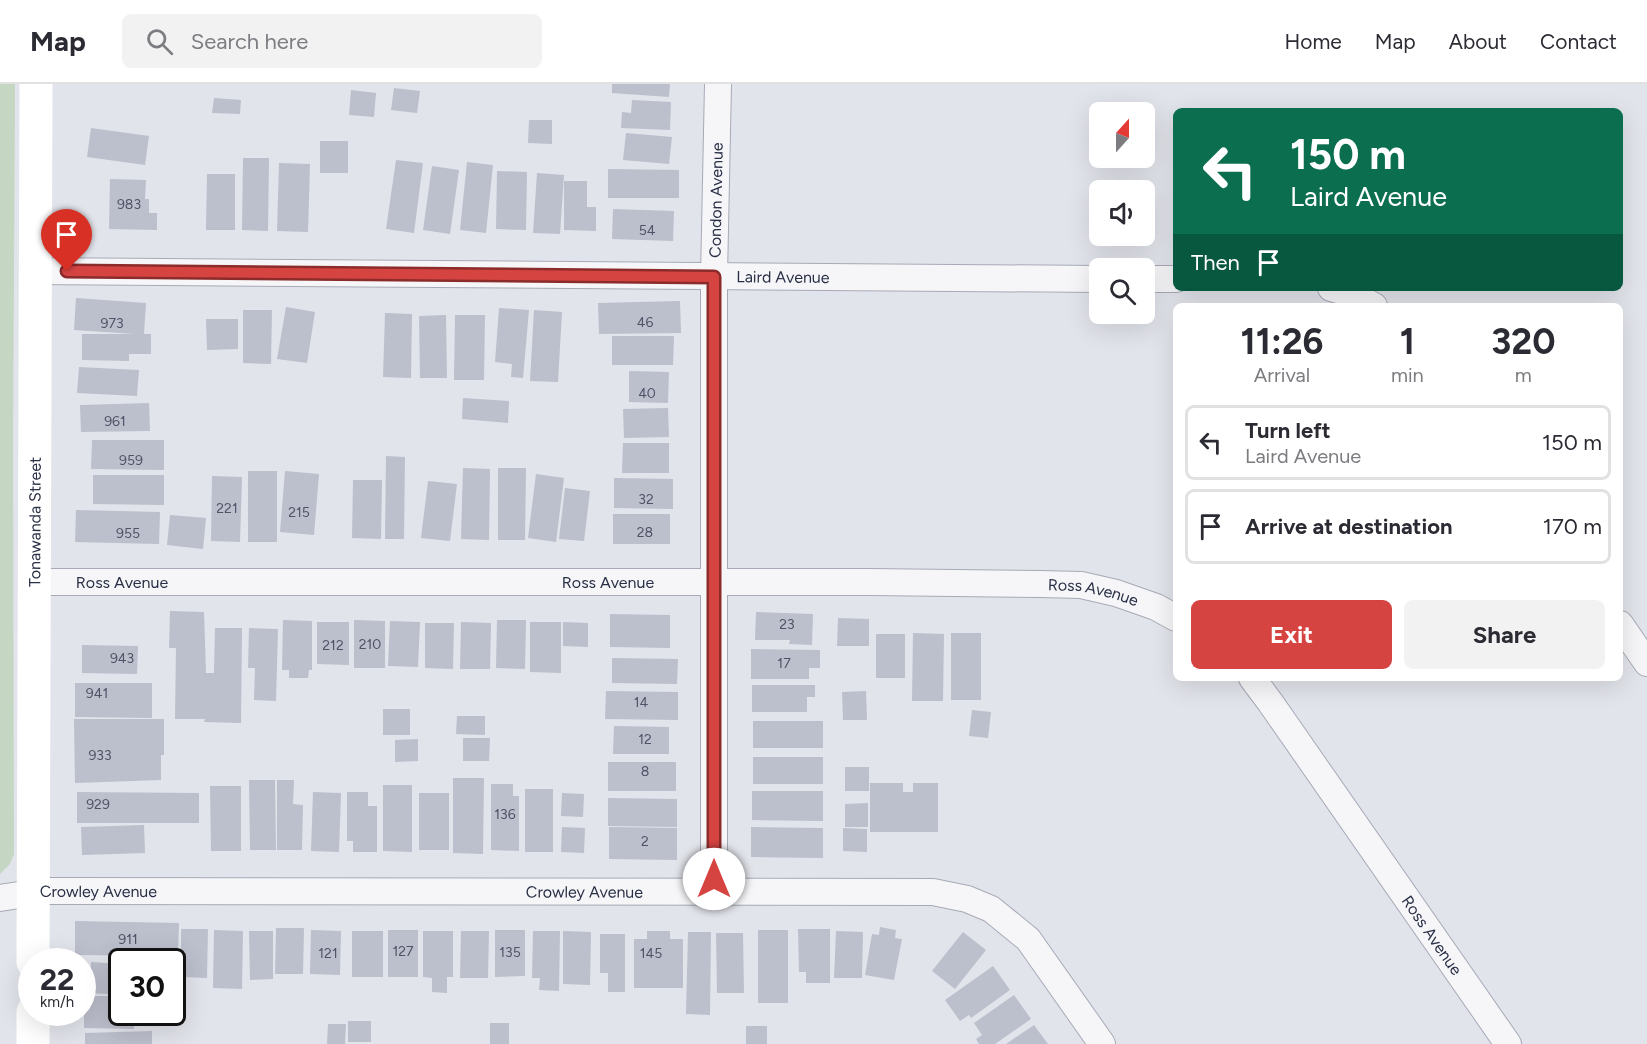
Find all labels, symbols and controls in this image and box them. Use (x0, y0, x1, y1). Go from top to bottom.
search box (122, 14, 542, 68)
text: Map (30, 24, 86, 58)
icon: search (143, 25, 176, 58)
text: Search here (191, 28, 308, 55)
text: Home (1285, 29, 1342, 54)
text: Map (1375, 29, 1416, 54)
text: About (1449, 29, 1507, 54)
text: Contact (1540, 29, 1617, 54)
north arrow (1089, 102, 1155, 168)
map controls (1089, 102, 1155, 324)
text: 150 m (1290, 129, 1406, 180)
icon: left (1191, 132, 1269, 210)
street label: Condon Avenue (705, 142, 726, 258)
button: sound (1089, 180, 1155, 246)
text: Laird Avenue (1290, 180, 1447, 213)
house number: 983 (117, 196, 141, 213)
pin (41, 209, 92, 271)
icon: arrive (50, 218, 83, 251)
house number: 54 (639, 222, 656, 239)
icon: arrive (1252, 246, 1285, 279)
text: Then (1191, 249, 1240, 276)
button: search (1089, 258, 1155, 324)
street label: Laird Avenue (736, 267, 830, 286)
house number: 46 (637, 314, 653, 331)
house number: 973 (100, 315, 124, 332)
text: 11:26 (1241, 320, 1323, 363)
text: 1 (1400, 320, 1415, 363)
text: 320 (1491, 320, 1555, 363)
text: Arrival (1254, 363, 1310, 387)
text: min (1391, 363, 1424, 387)
text: m (1515, 363, 1532, 387)
house number: 40 (638, 385, 656, 402)
house number: 961 (104, 413, 126, 430)
text: Turn left (1245, 417, 1331, 444)
icon: left (1194, 426, 1227, 459)
text: 150 m (1542, 429, 1602, 456)
text: Laird Avenue (1245, 444, 1361, 468)
house number: 959 (119, 452, 143, 469)
street label: Tonawanda Street (25, 457, 44, 587)
house number: 32 (638, 491, 654, 508)
house number: 221 (216, 500, 238, 517)
house number: 215 (288, 504, 310, 521)
icon: arrive (1194, 510, 1227, 543)
text: Arrive at destination (1245, 513, 1453, 540)
text: 170 m (1543, 513, 1602, 540)
house number: 28 (637, 524, 653, 541)
house number: 955 (116, 525, 140, 542)
street label: Ross Avenue (76, 573, 168, 592)
street label: Ross Avenue (562, 573, 654, 592)
street label: Ross Avenue (1048, 575, 1141, 610)
button: Exit (1191, 600, 1392, 669)
button: Share (1404, 600, 1605, 669)
house number: 23 (779, 616, 795, 633)
house number: 210 (359, 636, 381, 653)
house number: 212 (322, 637, 344, 654)
house number: 943 (110, 650, 134, 667)
house number: 17 (777, 655, 791, 672)
house number: 941 (86, 685, 108, 702)
house number: 14 (634, 694, 649, 711)
house number: 12 (638, 731, 652, 748)
house number: 933 (88, 747, 112, 764)
house number: 8 (641, 763, 649, 780)
house number: 929 (86, 796, 110, 813)
house number: 136 (494, 806, 516, 823)
house number: 2 (641, 833, 649, 850)
position arrow (682, 847, 746, 911)
street label: Crowley Avenue (39, 881, 157, 901)
street label: Crowley Avenue (526, 882, 643, 901)
street label: Ross Avenue (1398, 892, 1467, 979)
house number: 911 (118, 931, 138, 948)
house number: 127 (392, 943, 414, 960)
house number: 135 (499, 944, 521, 961)
house number: 121 (318, 945, 338, 962)
house number: 145 (640, 945, 662, 962)
speed limit sign: 30 (108, 948, 186, 1026)
text: 22 (40, 961, 74, 998)
text: km/h (40, 993, 74, 1011)

